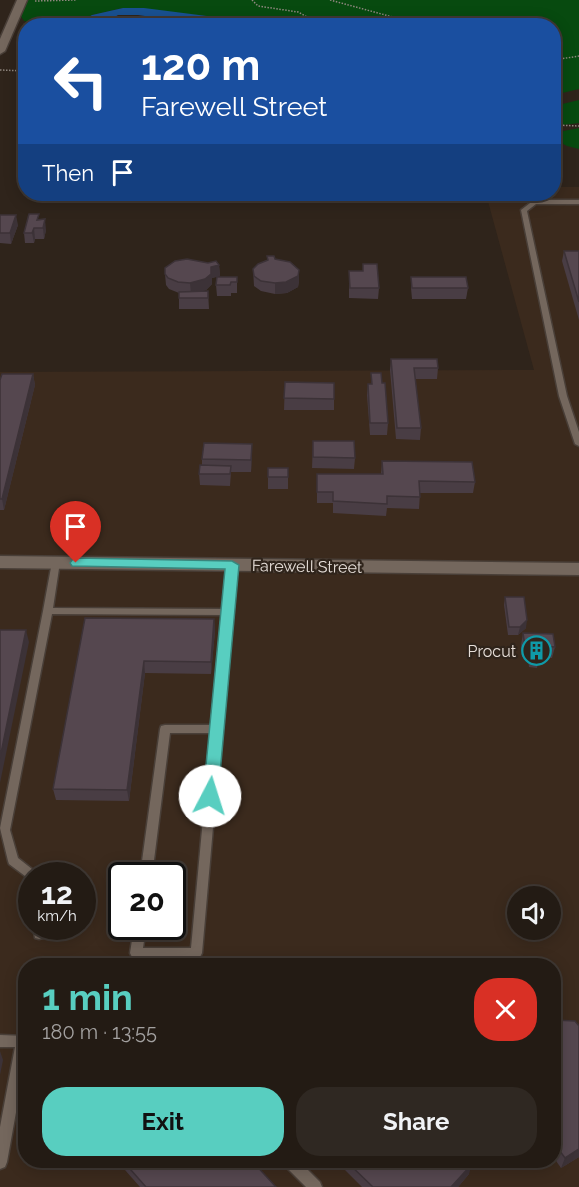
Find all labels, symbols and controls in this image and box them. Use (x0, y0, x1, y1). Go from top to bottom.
text: 120 m (141, 41, 260, 90)
icon: left (42, 42, 120, 120)
text: Farewell Street (141, 91, 327, 122)
icon: arrive (106, 156, 139, 189)
text: Then (42, 160, 94, 186)
pin (50, 501, 101, 563)
icon: arrive (59, 510, 92, 543)
street label: Farewell Street (252, 556, 363, 577)
building icon: Procut (521, 635, 553, 667)
place label: Procut (468, 642, 517, 661)
position arrow (178, 764, 242, 828)
speed limit sign: 20 (108, 862, 186, 940)
text: 12 (41, 876, 73, 911)
map controls (507, 886, 561, 940)
button: sound (507, 886, 561, 940)
text: km/h (37, 907, 77, 925)
text: 1 min (42, 976, 133, 1018)
button: close (474, 978, 537, 1041)
text: 180 m · 13:55 (42, 1020, 157, 1044)
button: Exit (42, 1087, 284, 1156)
button: Share (296, 1087, 537, 1156)

